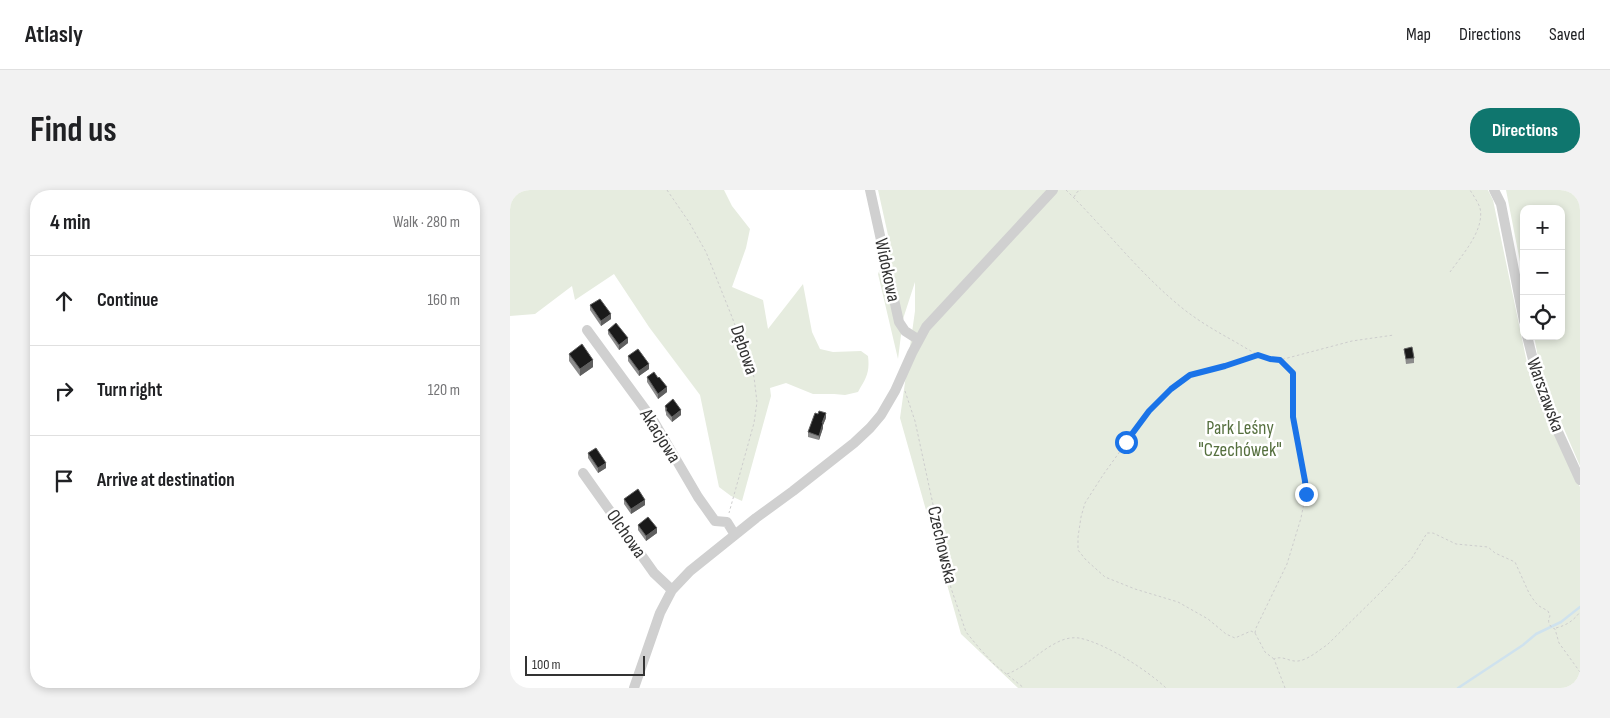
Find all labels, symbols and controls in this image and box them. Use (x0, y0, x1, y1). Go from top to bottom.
text: Atlasly (25, 20, 83, 49)
text: Map (1406, 24, 1431, 45)
text: Directions (1459, 24, 1521, 45)
text: Saved (1549, 24, 1585, 45)
button: Directions (1470, 108, 1580, 153)
text: Find us (30, 109, 117, 152)
map controls (1520, 205, 1565, 340)
button: + (1520, 205, 1565, 250)
text: 4 min (50, 210, 91, 235)
text: Walk · 280 m (393, 213, 460, 232)
street label: Widokowa (869, 236, 905, 304)
button: − (1520, 250, 1565, 295)
icon: ahead (50, 287, 78, 315)
text: Continue (97, 289, 158, 312)
text: 160 m (427, 291, 460, 310)
button: locate (1520, 295, 1565, 340)
street label: Dębowa (725, 322, 763, 378)
street label: Warszawska (1521, 355, 1569, 435)
icon: right (50, 377, 78, 405)
text: Turn right (97, 379, 162, 402)
text: 120 m (428, 381, 460, 400)
street label: Akacjowa (634, 404, 686, 467)
park label: Park Leśny "Czechówek" (1198, 417, 1282, 462)
route start (1115, 431, 1138, 454)
icon: arrive (50, 467, 78, 495)
text: Arrive at destination (97, 469, 235, 492)
route end (1295, 483, 1318, 506)
street label: Czechowska (922, 504, 962, 586)
street label: Olchowa (601, 505, 651, 563)
scale bar (525, 653, 645, 676)
text: 100 m (532, 656, 561, 673)

